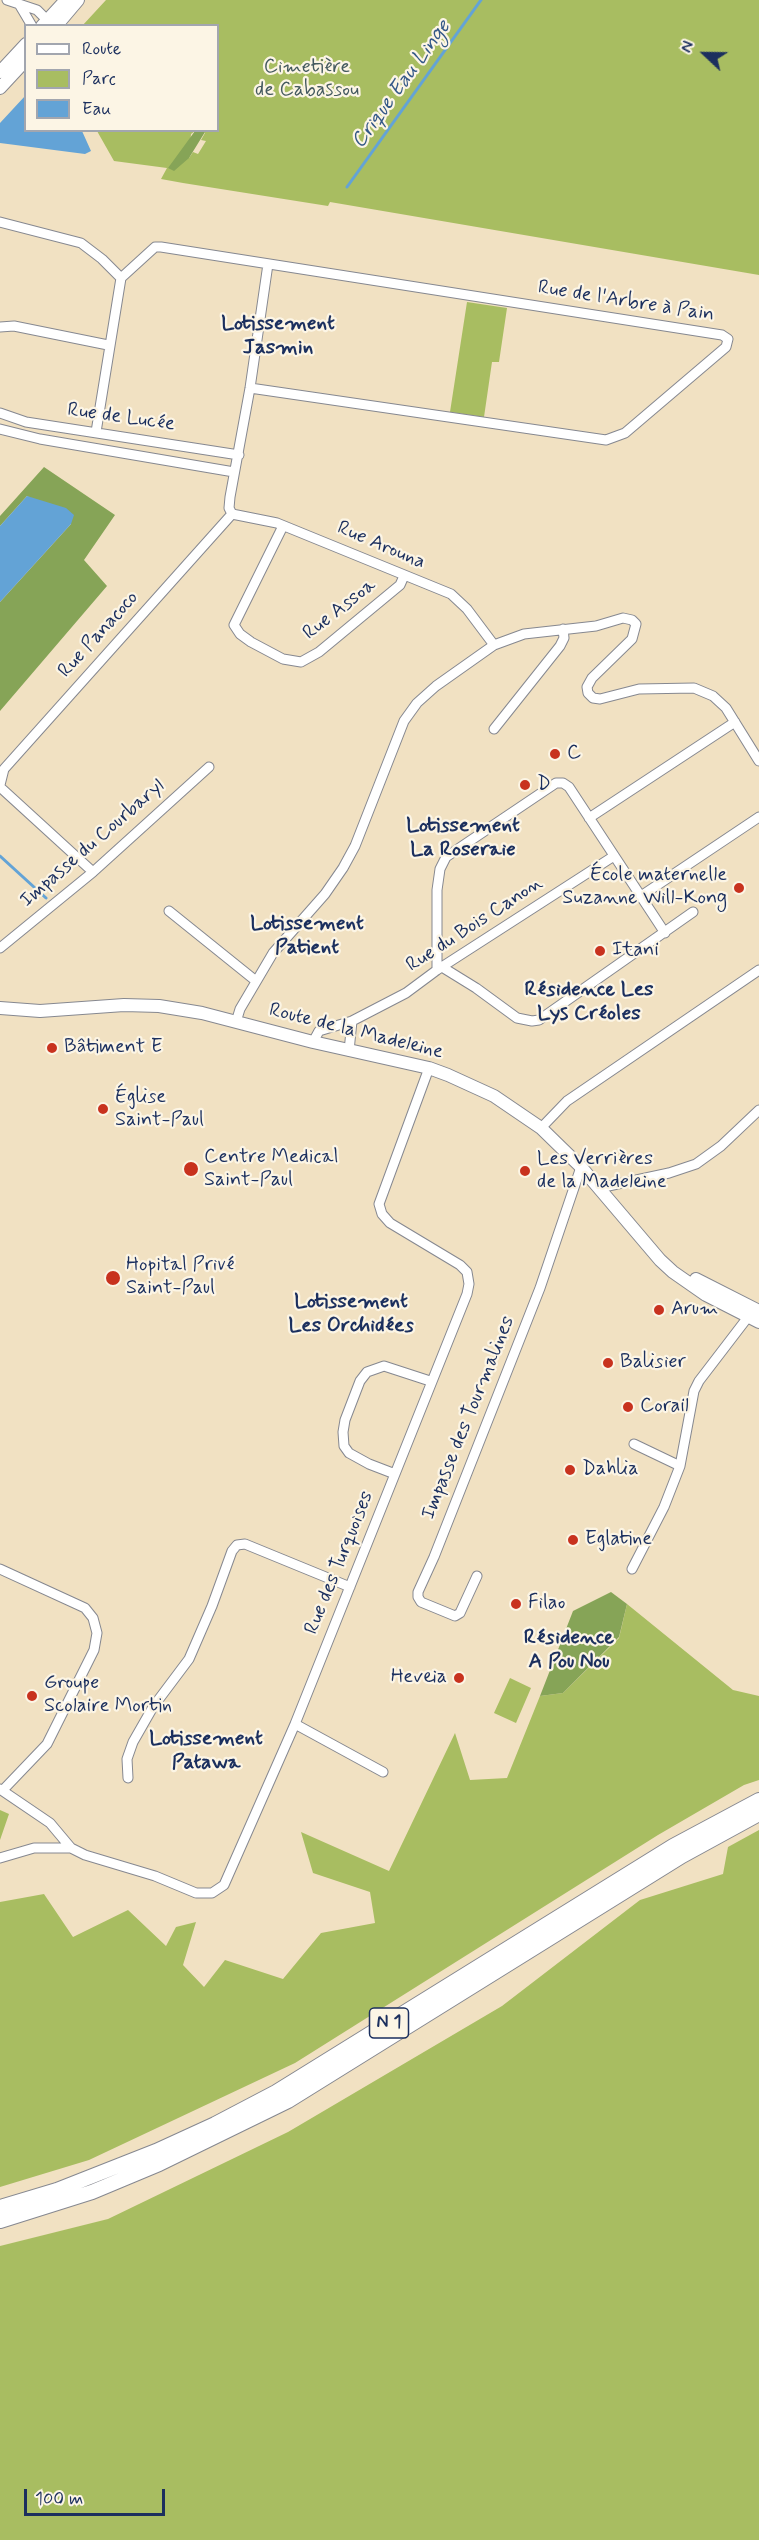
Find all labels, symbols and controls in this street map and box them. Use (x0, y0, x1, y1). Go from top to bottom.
water label: Crique Eau Linge (347, 16, 457, 154)
legend (24, 24, 219, 132)
north arrow (675, 24, 735, 84)
text: Route (82, 37, 121, 61)
text: N (676, 38, 700, 56)
park label: Cimetière de Cabassou (255, 56, 359, 103)
text: Parc (82, 67, 116, 91)
text: Eau (82, 97, 111, 121)
street label: Rue de l'Arbre à Pain (536, 276, 716, 328)
district label: Lotissement Jasmin (221, 312, 335, 362)
street label: Rue de Lucée (66, 399, 176, 437)
street label: Rue Arouna (333, 517, 429, 575)
street label: Rue Assoa (299, 574, 381, 646)
street label: Rue Panacoco (54, 587, 144, 683)
place label: C (567, 742, 581, 766)
marker: C (548, 747, 562, 761)
place label: D (537, 773, 551, 797)
street label: Impasse du Courbaryl (16, 775, 170, 913)
marker: D (518, 778, 532, 792)
district label: Lotissement La Roseraie (406, 814, 520, 864)
place label: École maternelle Suzanne Will-Kong (562, 864, 727, 911)
street label: Rue du Bois Canon (402, 872, 548, 978)
marker: École maternelle Suzanne Will-Kong (732, 881, 746, 895)
district label: Lotissement Patient (250, 912, 364, 962)
place label: Itani (612, 939, 659, 963)
marker: Itani (593, 944, 607, 958)
district label: Résidence Les Lys Créoles (525, 978, 653, 1028)
street label: Route de la Madeleine (266, 999, 446, 1065)
place label: Bâtiment E (64, 1036, 162, 1060)
marker: Bâtiment E (45, 1041, 59, 1055)
place label: Église Saint-Paul (115, 1086, 204, 1133)
marker: Église Saint-Paul (96, 1102, 110, 1116)
place label: Centre Medical Saint-Paul (204, 1146, 338, 1193)
place label: Les Verrières de la Madeleine (537, 1148, 667, 1195)
marker: Centre Medical Saint-Paul (182, 1160, 200, 1178)
marker: Les Verrières de la Madeleine (518, 1164, 532, 1178)
place label: Hopital Privé Saint-Paul (126, 1254, 234, 1301)
marker: Hopital Privé Saint-Paul (104, 1269, 122, 1287)
district label: Lotissement Les Orchidées (288, 1290, 414, 1340)
place label: Arum (671, 1298, 718, 1322)
marker: Arum (652, 1303, 666, 1317)
street label: Impasse des Tourmalines (417, 1313, 521, 1523)
place label: Balisier (620, 1351, 686, 1375)
marker: Balisier (601, 1356, 615, 1370)
place label: Corail (640, 1395, 689, 1419)
marker: Corail (621, 1400, 635, 1414)
place label: Dahlia (582, 1458, 638, 1482)
marker: Dahlia (563, 1463, 577, 1477)
street label: Rue des Turquoises (300, 1488, 380, 1638)
place label: Eglatine (585, 1528, 652, 1552)
marker: Eglatine (566, 1533, 580, 1547)
place label: Filao (528, 1592, 565, 1616)
marker: Filao (509, 1597, 523, 1611)
district label: Résidence A Pou Nou (524, 1626, 614, 1676)
place label: Heveia (391, 1666, 447, 1690)
marker: Heveia (452, 1671, 466, 1685)
place label: Groupe Scolaire Mortin (44, 1672, 172, 1719)
marker: Groupe Scolaire Mortin (25, 1689, 39, 1703)
district label: Lotissement Patawa (149, 1727, 263, 1777)
road number: N 1 (370, 2008, 408, 2038)
scale bar (27, 2477, 168, 2515)
text: 100 m (35, 2487, 83, 2511)

